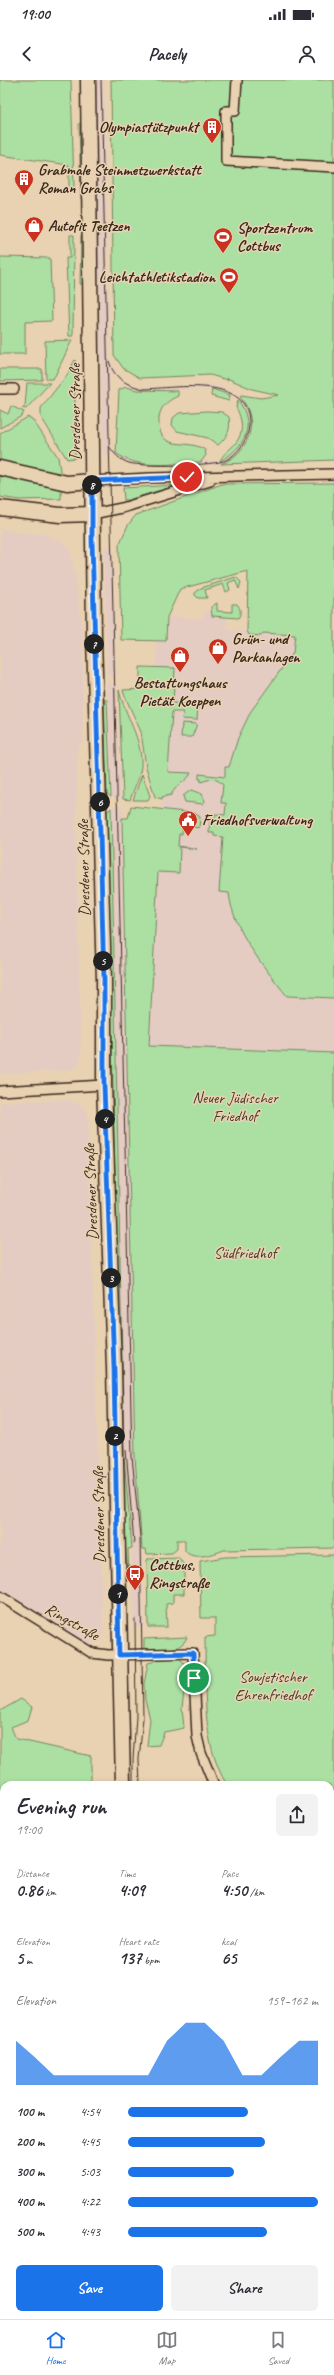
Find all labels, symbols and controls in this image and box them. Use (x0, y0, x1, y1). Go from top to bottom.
text: 19:00 (20, 5, 50, 24)
icon: back (16, 43, 38, 65)
text: Pacely (148, 43, 186, 65)
icon: person (296, 43, 318, 65)
building icon: Olympiastützpunkt (201, 116, 223, 144)
place label: Olympiastützpunkt (99, 117, 201, 137)
place label: Grabmale Steinmetzwerkstatt Roman Grabs (38, 160, 202, 198)
building icon: Grabmale Steinmetzwerkstatt Roman Grabs (13, 168, 35, 196)
shop icon: Autofit Teetzen (23, 215, 45, 243)
place label: Autofit Teetzen (48, 216, 130, 236)
place label: Sportzentrum Cottbus (237, 218, 314, 256)
sports icon: Sportzentrum Cottbus (212, 226, 234, 254)
sports icon: Leichtathletikstadion (218, 266, 240, 294)
place label: Leichtathletikstadion (99, 267, 217, 287)
street label: Dresdener Straße (65, 362, 85, 460)
pin (170, 460, 204, 494)
icon: check (176, 466, 198, 488)
pin: 8 (82, 475, 102, 495)
text: 8 (90, 478, 94, 492)
place label: Grün- und Parkanlagen (232, 629, 301, 667)
pin: 7 (84, 634, 104, 654)
text: 7 (92, 637, 96, 651)
shop icon: Grün- und Parkanlagen (207, 637, 229, 665)
shop icon: Bestattungshaus Pietät Koeppen (169, 645, 191, 673)
place label: Bestattungshaus Pietät Koeppen (134, 673, 228, 711)
pin: 6 (90, 792, 110, 812)
text: 6 (97, 795, 103, 809)
public building icon: Friedhofsverwaltung (177, 809, 199, 837)
place label: Friedhofsverwaltung (202, 810, 313, 830)
street label: Dresdener Straße (73, 818, 95, 916)
pin: 5 (93, 951, 113, 971)
text: 5 (101, 954, 105, 968)
park label: Neuer Jüdischer Friedhof (192, 1088, 279, 1126)
pin: 4 (95, 1109, 115, 1129)
text: 4 (103, 1112, 107, 1126)
street label: Dresdener Straße (79, 1142, 103, 1241)
park label: Südfriedhof (214, 1243, 281, 1263)
pin: 3 (101, 1268, 121, 1288)
text: 3 (109, 1271, 113, 1285)
pin: 2 (105, 1426, 125, 1446)
text: 2 (113, 1429, 117, 1443)
street label: Dresdener Straße (88, 1465, 110, 1563)
place label: Cottbus, Ringstraße (149, 1555, 211, 1593)
bus stop icon: Cottbus, Ringstraße (124, 1563, 146, 1591)
pin: 1 (108, 1584, 128, 1604)
text: 1 (116, 1587, 120, 1601)
street label: Ringstraße (41, 1599, 104, 1646)
pin (177, 1661, 211, 1695)
icon: arrive (183, 1667, 205, 1689)
park label: Sowjetischer Ehrenfriedhof (235, 1667, 315, 1705)
text: Evening run (16, 1793, 106, 1821)
button: share (276, 1794, 318, 1836)
text: 19:00 (16, 1822, 42, 1838)
text: Distance (16, 1866, 49, 1880)
text: Time (119, 1866, 136, 1880)
text: Pace (221, 1866, 238, 1880)
text: 0.86 (16, 1880, 43, 1901)
text: 4:09 (119, 1880, 145, 1901)
text: 4:50 (221, 1880, 247, 1901)
text: km (43, 1885, 56, 1899)
text: /km (247, 1885, 264, 1899)
text: Elevation (16, 1934, 50, 1948)
text: Heart rate (119, 1934, 159, 1948)
text: kcal (221, 1934, 236, 1948)
text: 5 (16, 1948, 23, 1969)
text: 137 (119, 1948, 142, 1969)
text: 65 (221, 1948, 237, 1969)
text: m (23, 1953, 32, 1967)
text: bpm (142, 1953, 159, 1967)
text: Elevation (16, 1993, 56, 2009)
text: 159–162 m (267, 1993, 318, 2009)
text: 100 m (16, 2104, 44, 2120)
text: 4:54 (80, 2104, 100, 2120)
text: 200 m (16, 2134, 44, 2150)
text: 4:45 (80, 2134, 100, 2150)
text: 300 m (16, 2164, 44, 2180)
text: 5:03 (80, 2164, 100, 2180)
text: 400 m (16, 2194, 44, 2210)
text: 4:22 (80, 2194, 100, 2210)
text: 500 m (16, 2224, 44, 2240)
text: 4:43 (80, 2224, 100, 2240)
button: Save (16, 2265, 163, 2311)
button: Share (171, 2265, 318, 2311)
tab: Home (45, 2329, 67, 2367)
tab: Map (156, 2329, 178, 2367)
tab: Saved (267, 2329, 289, 2367)

